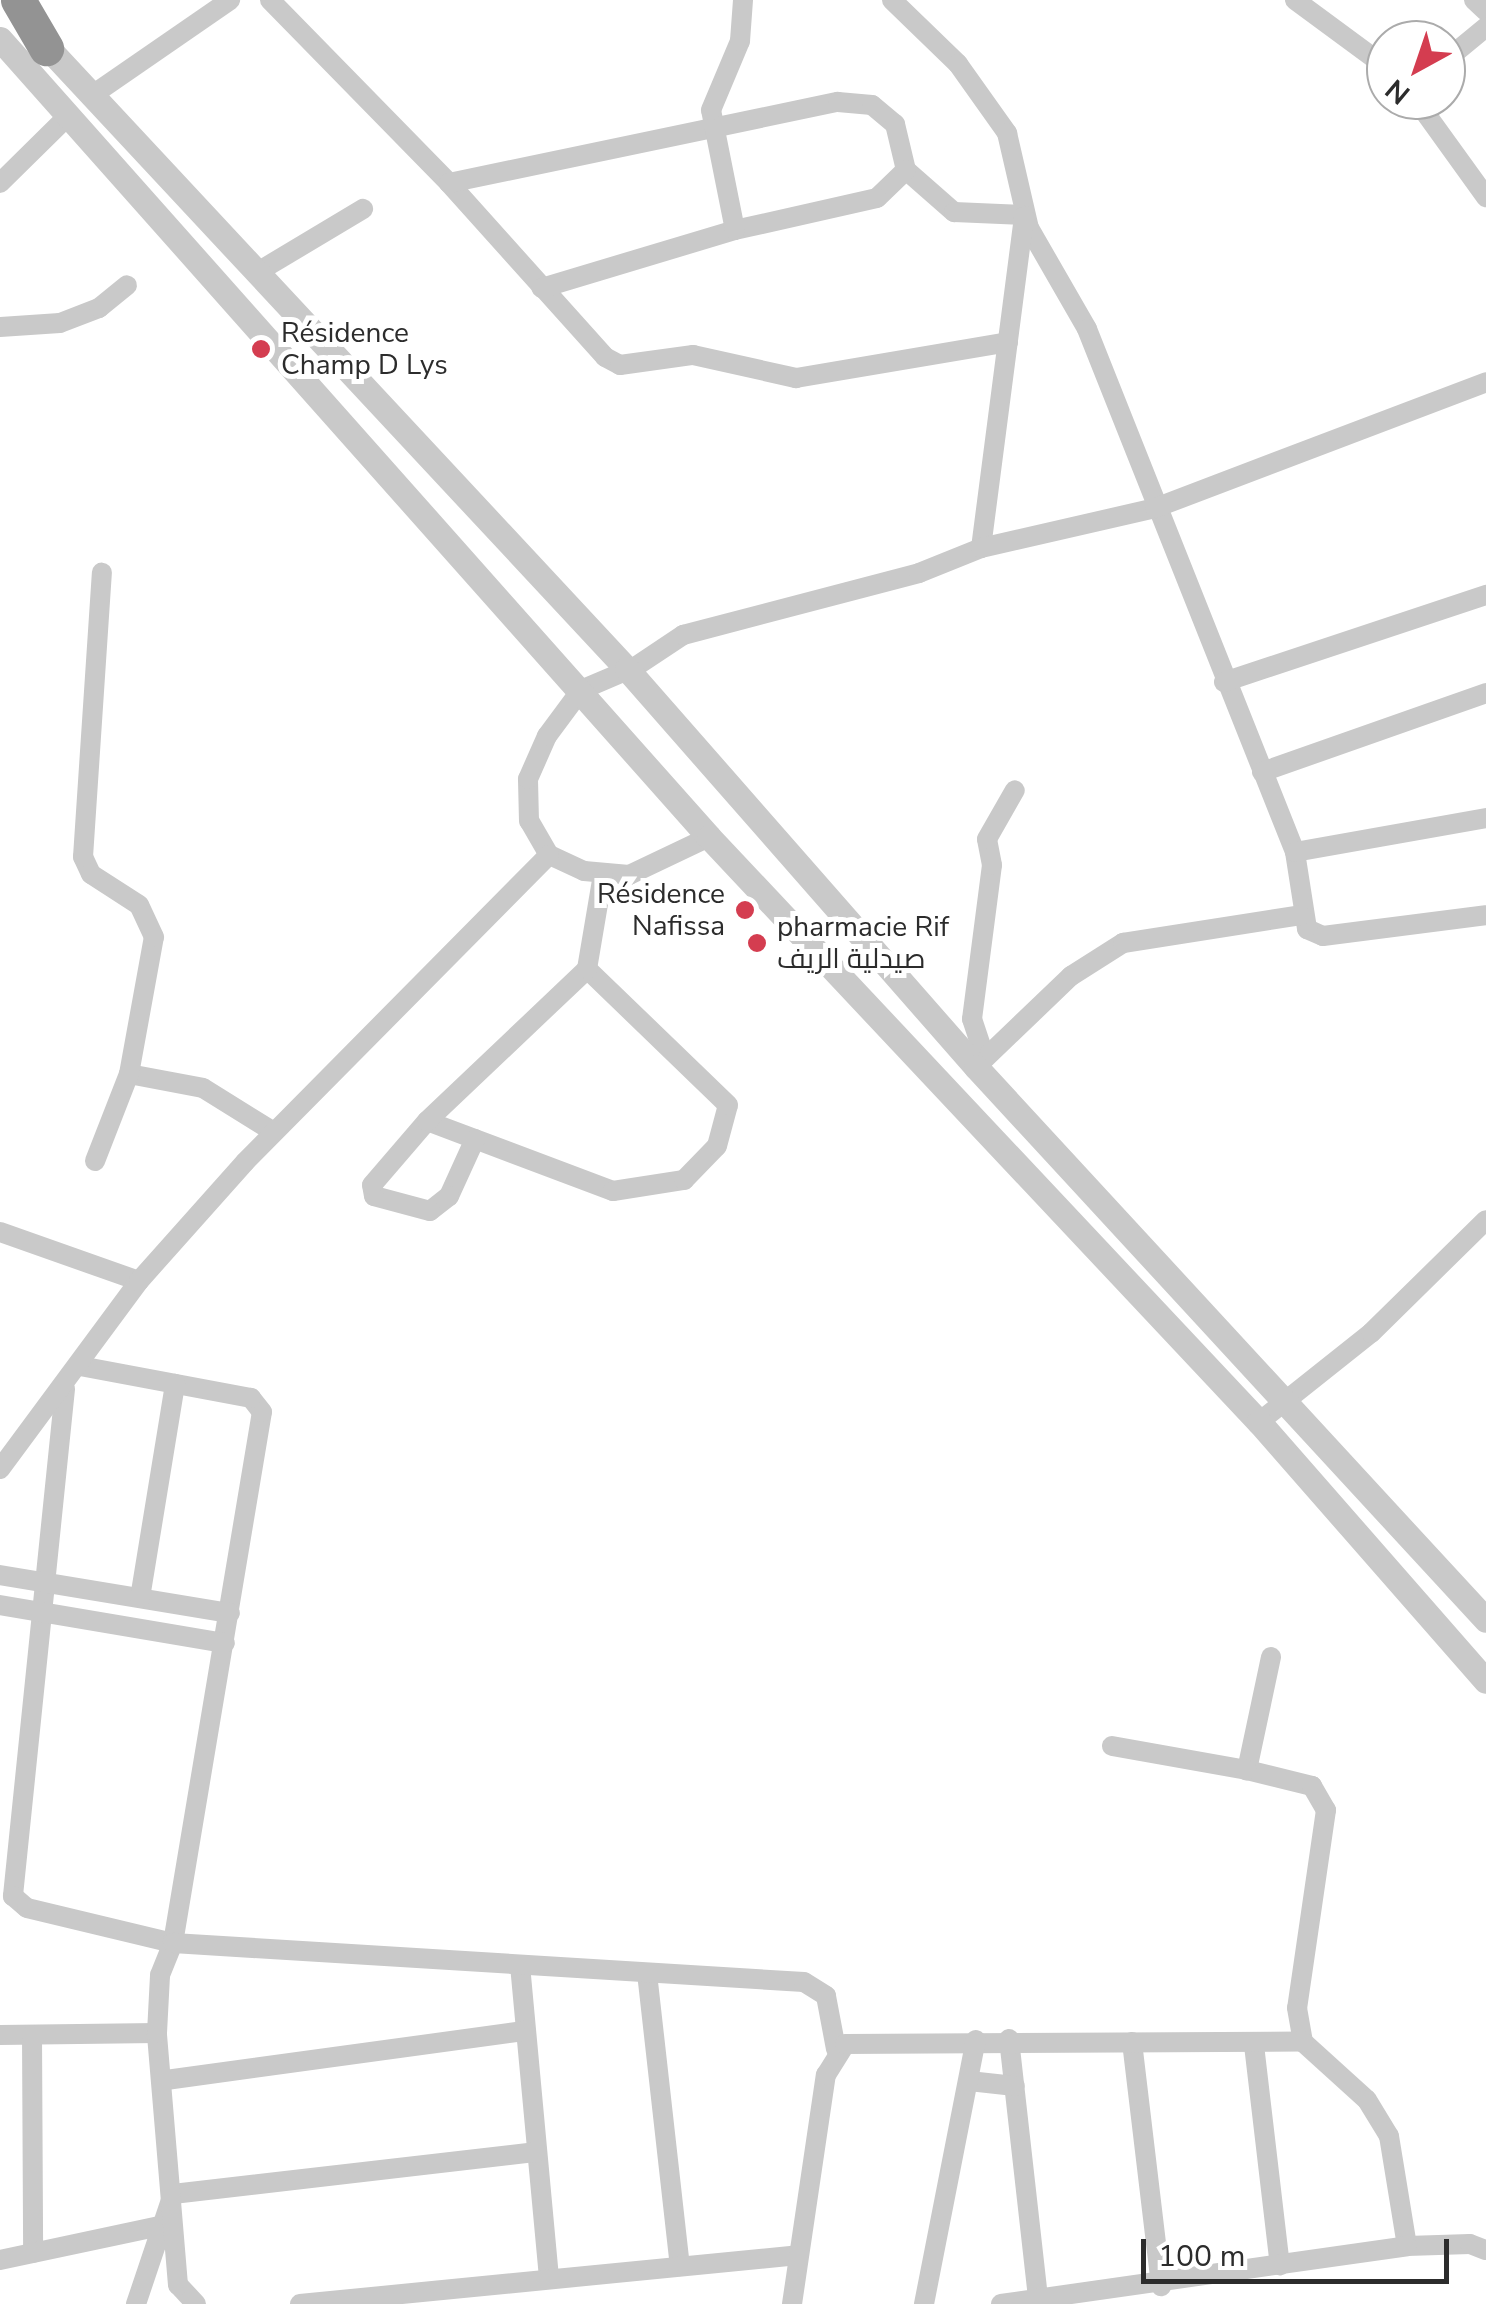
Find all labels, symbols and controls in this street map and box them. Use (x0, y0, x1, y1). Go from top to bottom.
north arrow (1366, 20, 1466, 120)
text: N (1378, 70, 1418, 113)
place label: Résidence Champ D Lys (281, 316, 448, 382)
marker: Résidence Champ D Lys (250, 338, 272, 360)
place label: Résidence Nafissa (597, 877, 725, 943)
marker: Résidence Nafissa (734, 899, 756, 921)
place label: pharmacie Rif صيدلية الريف (777, 910, 949, 976)
marker: pharmacie Rif صيدلية الريف (746, 932, 768, 954)
scale bar (1146, 2219, 1454, 2281)
text: 100 m (1158, 2236, 1245, 2277)

